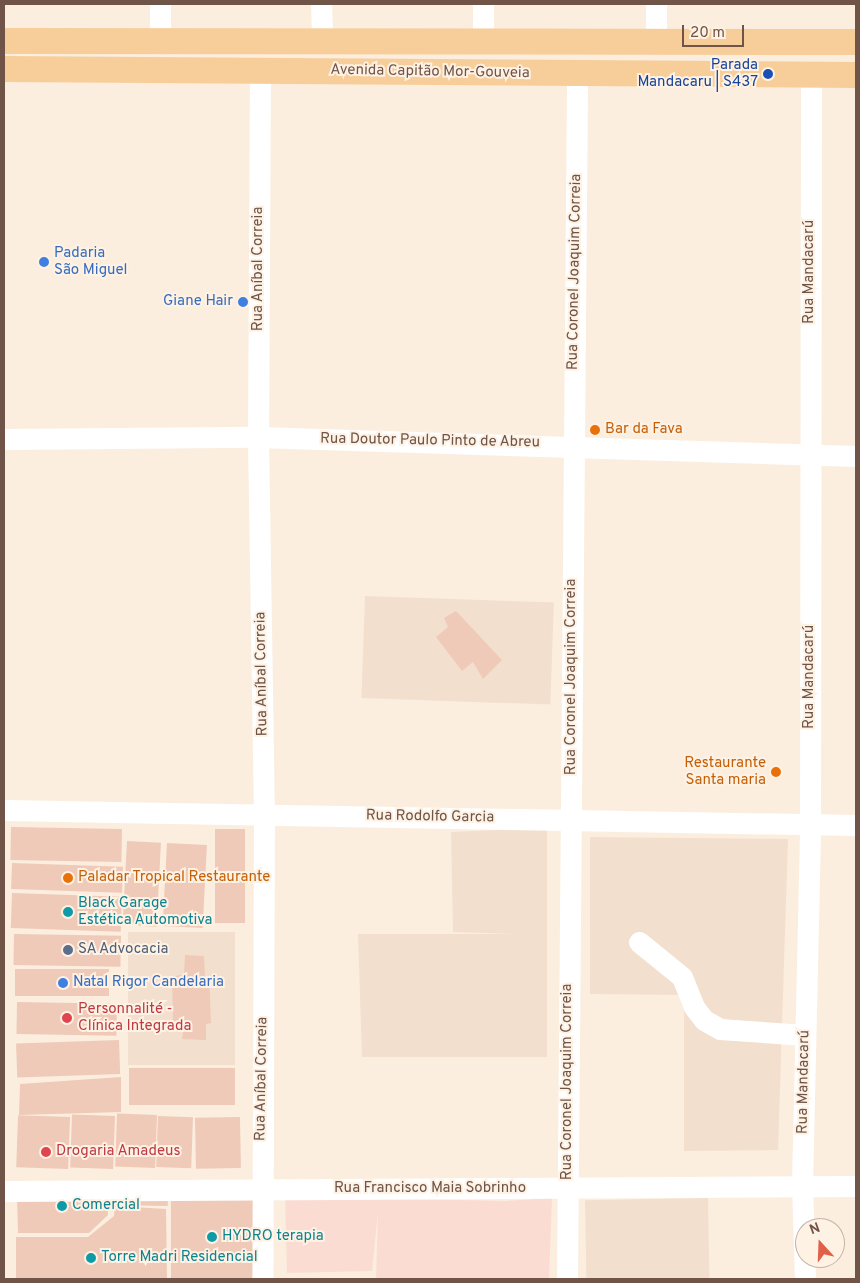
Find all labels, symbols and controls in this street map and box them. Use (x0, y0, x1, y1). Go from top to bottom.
scale bar (685, 15, 748, 47)
text: 20 m (690, 24, 725, 43)
place label: Parada Mandacaru | S437 (637, 56, 758, 91)
street label: Avenida Capitão Mor-Gouveia (330, 61, 530, 83)
marker: Parada Mandacaru | S437 (762, 68, 774, 80)
street label: Rua Coronel Joaquim Correia (564, 174, 586, 370)
street label: Rua Aníbal Correia (250, 206, 268, 332)
street label: Rua Mandacarú (801, 220, 819, 324)
place label: Padaria São Miguel (54, 244, 127, 279)
marker: Padaria São Miguel (38, 256, 50, 268)
place label: Giane Hair (163, 293, 233, 311)
marker: Giane Hair (237, 296, 249, 308)
place label: Bar da Fava (605, 421, 683, 439)
marker: Bar da Fava (589, 424, 601, 436)
street label: Rua Doutor Paulo Pinto de Abreu (320, 430, 540, 452)
street label: Rua Coronel Joaquim Correia (563, 579, 581, 775)
street label: Rua Aníbal Correia (252, 611, 272, 737)
street label: Rua Mandacarú (801, 625, 819, 729)
place label: Restaurante Santa maria (684, 754, 766, 789)
marker: Restaurante Santa maria (770, 766, 782, 778)
street label: Rua Rodolfo Garcia (366, 807, 494, 827)
place label: Paladar Tropical Restaurante (78, 869, 271, 887)
marker: Paladar Tropical Restaurante (62, 872, 74, 884)
place label: Black Garage Estética Automotiva (78, 894, 213, 929)
marker: Black Garage Estética Automotiva (62, 906, 74, 918)
place label: SA Advocacia (78, 941, 170, 959)
marker: SA Advocacia (62, 944, 74, 956)
place label: Natal Rigor Candelaria (73, 974, 224, 992)
marker: Natal Rigor Candelaria (57, 977, 69, 989)
street label: Rua Coronel Joaquim Correia (559, 984, 577, 1180)
place label: Personnalité - Clínica Integrada (78, 1000, 191, 1035)
marker: Personnalité - Clínica Integrada (60, 1011, 74, 1025)
street label: Rua Aníbal Correia (252, 1016, 272, 1142)
street label: Rua Mandacarú (794, 1030, 814, 1134)
place label: Drogaria Amadeus (56, 1143, 181, 1161)
marker: Drogaria Amadeus (40, 1146, 52, 1158)
street label: Rua Francisco Maia Sobrinho (334, 1180, 526, 1198)
place label: Comercial (72, 1197, 140, 1215)
marker: Comercial (56, 1200, 68, 1212)
north arrow (795, 1218, 845, 1268)
text: N (807, 1220, 823, 1239)
place label: HYDRO terapia (222, 1228, 324, 1246)
marker: HYDRO terapia (206, 1231, 218, 1243)
place label: Torre Madri Residencial (101, 1249, 258, 1267)
marker: Torre Madri Residencial (85, 1252, 97, 1264)

